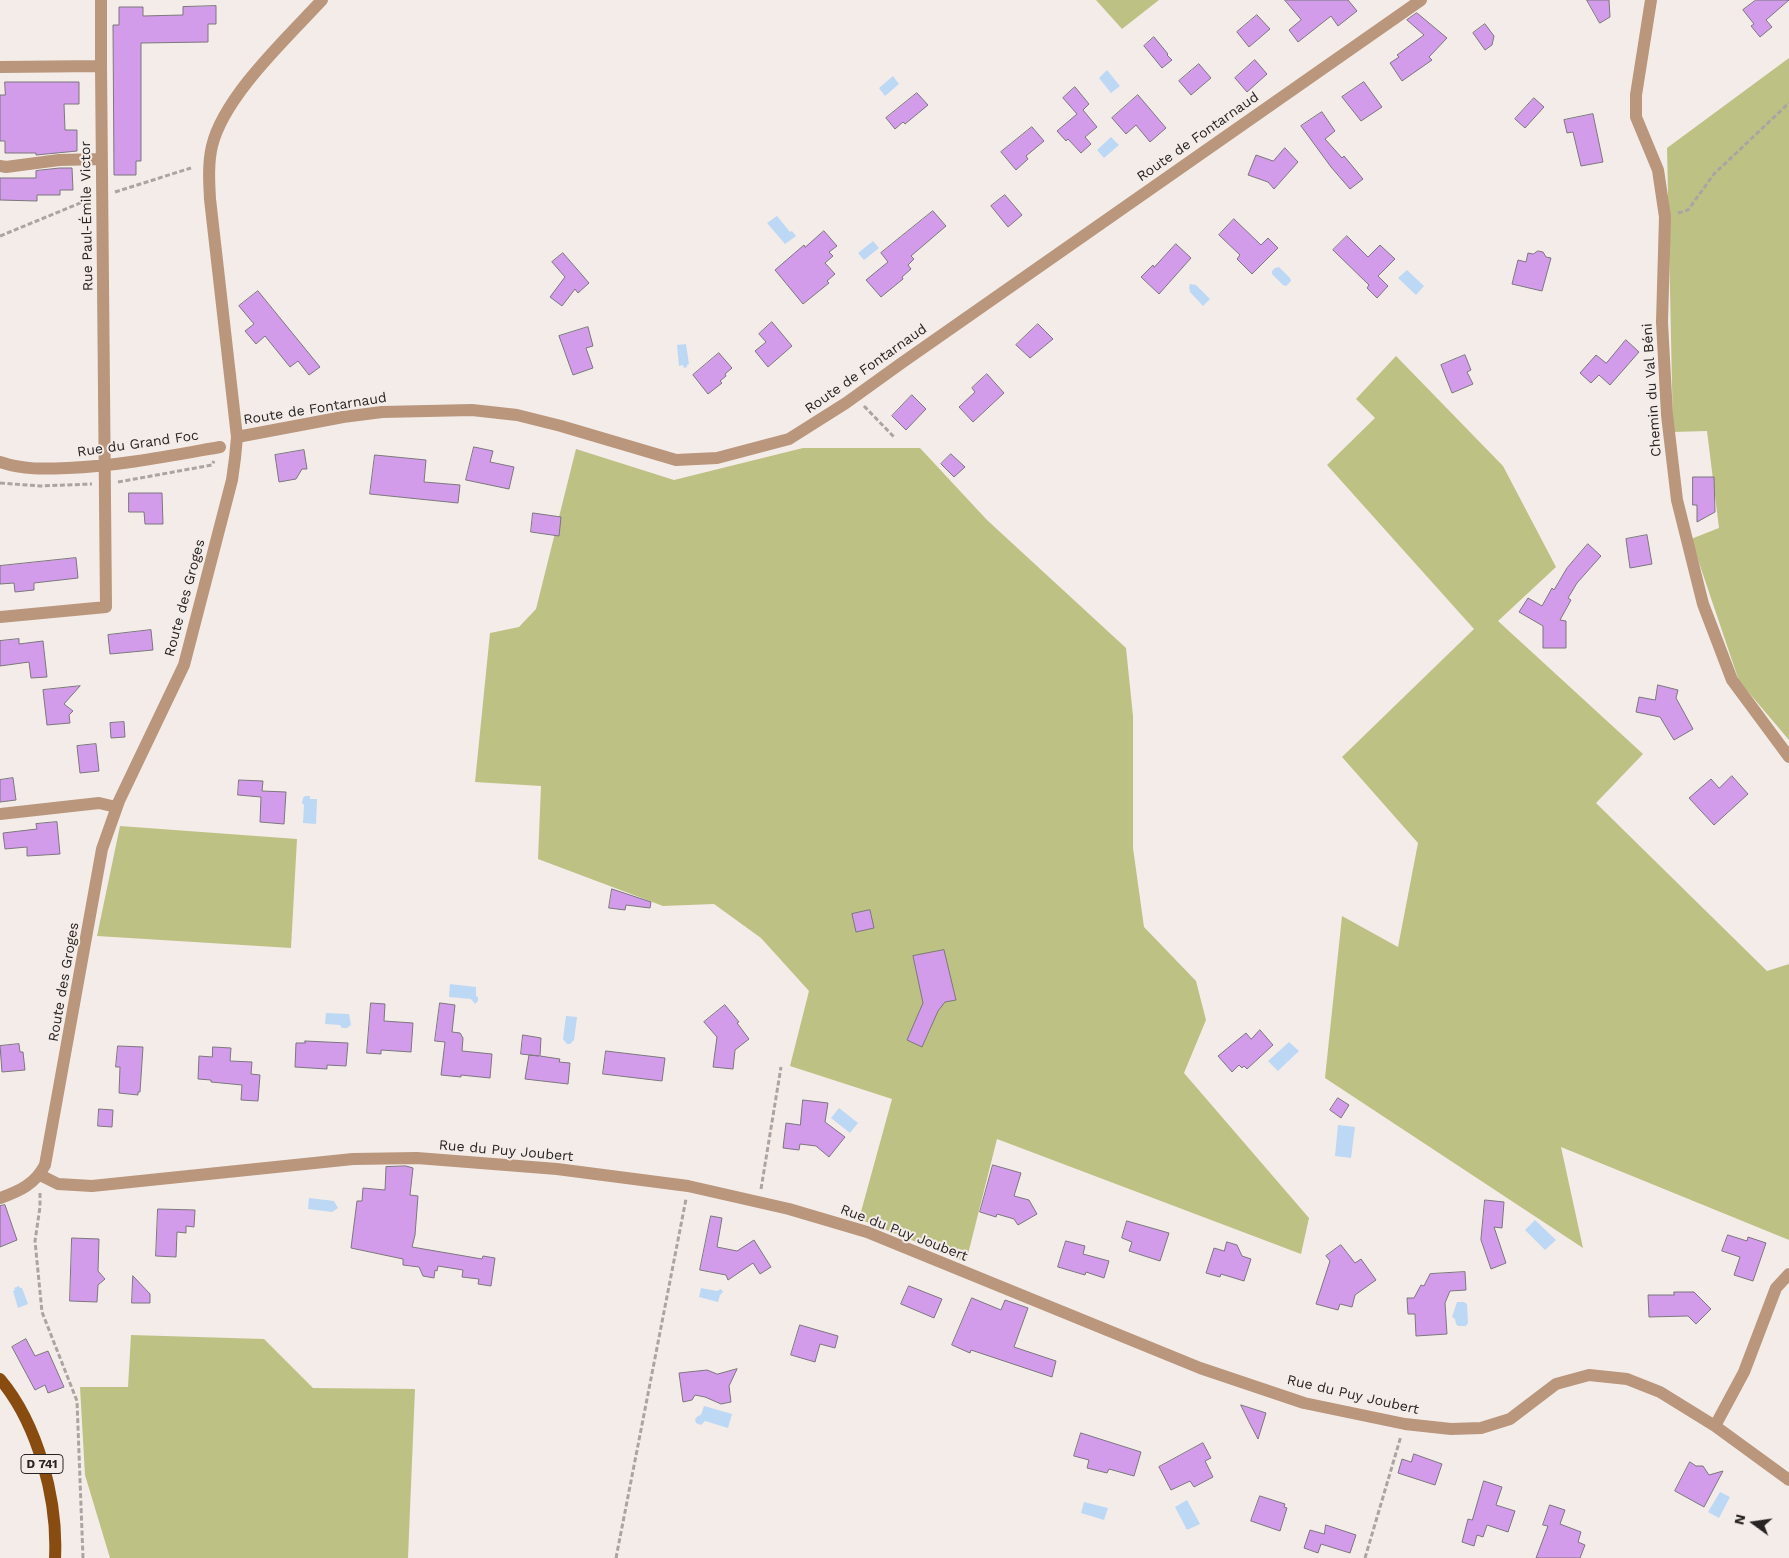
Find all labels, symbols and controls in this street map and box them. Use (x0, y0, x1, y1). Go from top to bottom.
street label: Route de Fontarnaud (1134, 89, 1262, 185)
street label: Rue Paul-Émile Victor (77, 141, 97, 291)
street label: Route de Fontarnaud (802, 321, 930, 417)
street label: Chemin du Val Béni (1639, 323, 1665, 457)
street label: Route de Fontarnaud (242, 389, 388, 429)
street label: Rue du Grand Foc (76, 427, 200, 461)
street label: Route des Groges (161, 538, 209, 658)
street label: Route des Groges (45, 921, 83, 1043)
street label: Rue du Puy Joubert (438, 1137, 574, 1165)
street label: Rue du Puy Joubert (838, 1201, 970, 1265)
street label: Rue du Puy Joubert (1285, 1372, 1421, 1418)
road number: D 741 (21, 1455, 63, 1474)
north arrow (1729, 1498, 1779, 1548)
text: N (1730, 1512, 1748, 1526)

